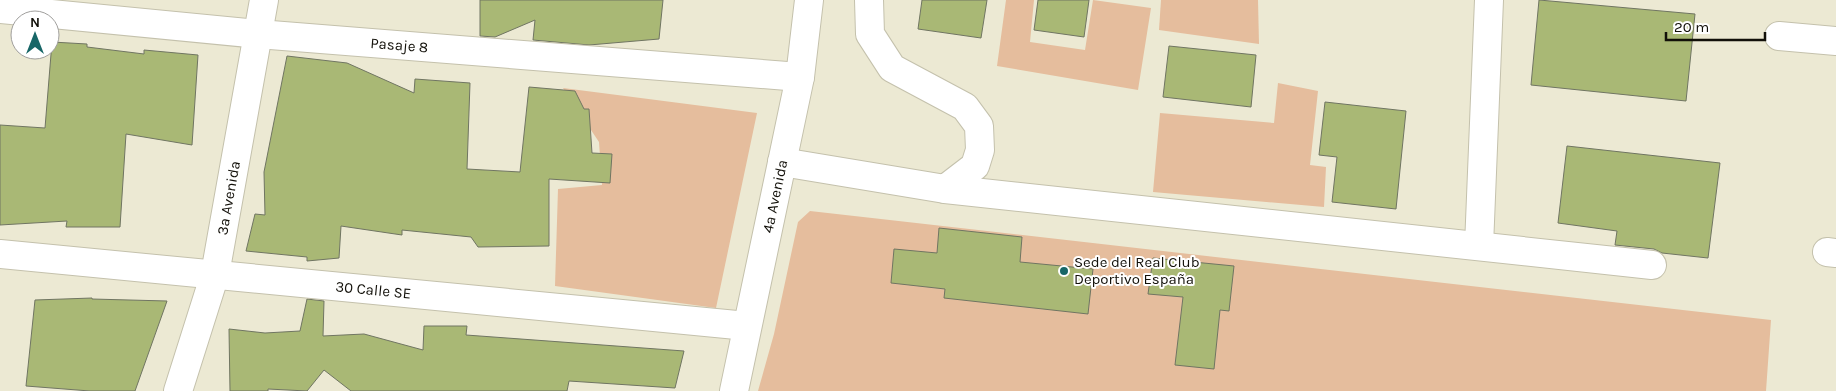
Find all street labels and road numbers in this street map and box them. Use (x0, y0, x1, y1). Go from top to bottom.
street label: Pasaje 8 (370, 34, 429, 56)
street label: 4a Avenida (758, 158, 791, 235)
street label: 3a Avenida (213, 159, 244, 236)
street label: 30 Calle SE (335, 277, 412, 303)

